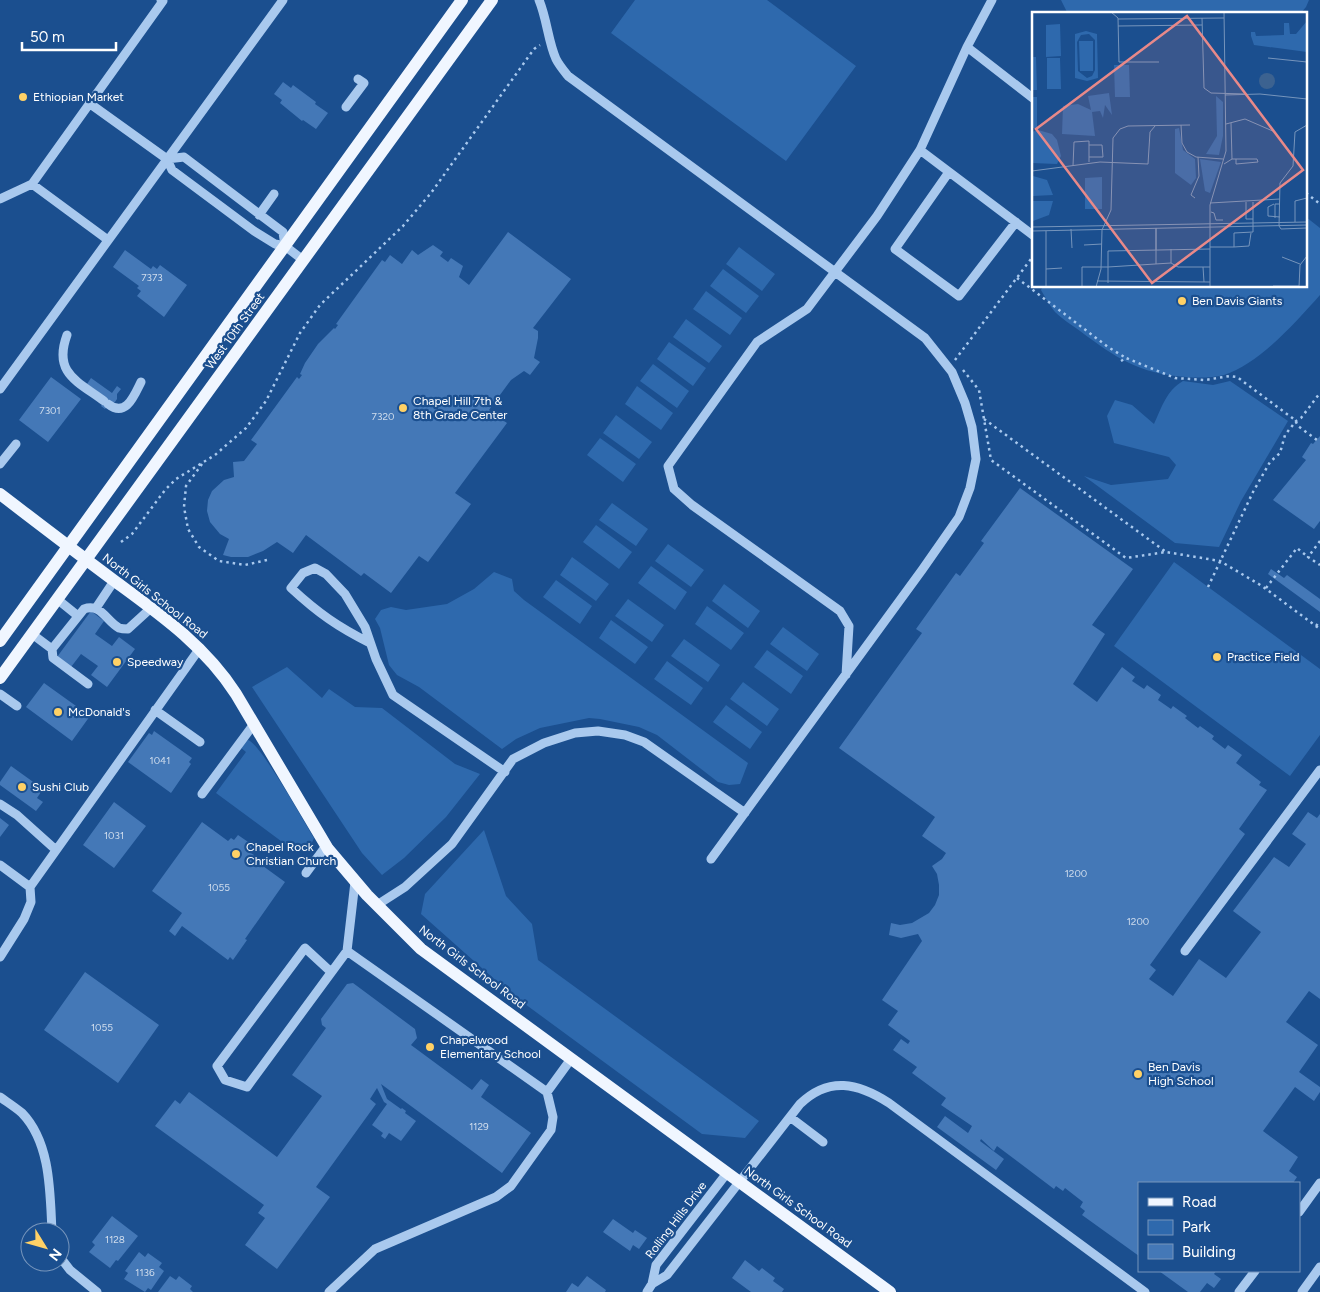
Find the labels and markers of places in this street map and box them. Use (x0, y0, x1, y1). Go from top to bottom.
place label: Ethiopian Market (33, 90, 124, 104)
marker: Ethiopian Market (17, 91, 29, 103)
place label: Ben Davis Giants (1192, 294, 1283, 308)
marker: Ben Davis Giants (1176, 295, 1188, 307)
place label: Chapel Hill 7th & 8th Grade Center (413, 394, 507, 422)
marker: Chapel Hill 7th & 8th Grade Center (397, 402, 409, 414)
place label: Practice Field (1227, 650, 1299, 664)
marker: Practice Field (1211, 651, 1223, 663)
place label: Speedway (127, 655, 184, 669)
marker: Speedway (111, 656, 123, 668)
place label: McDonald's (68, 705, 131, 719)
marker: McDonald's (52, 706, 64, 718)
place label: Sushi Club (32, 780, 89, 794)
marker: Sushi Club (16, 781, 28, 793)
place label: Chapel Rock Christian Church (246, 840, 336, 868)
marker: Chapel Rock Christian Church (230, 848, 242, 860)
place label: Chapelwood Elementary School (440, 1033, 541, 1061)
marker: Chapelwood Elementary School (424, 1041, 436, 1053)
place label: Ben Davis High School (1148, 1060, 1214, 1088)
marker: Ben Davis High School (1132, 1068, 1144, 1080)

